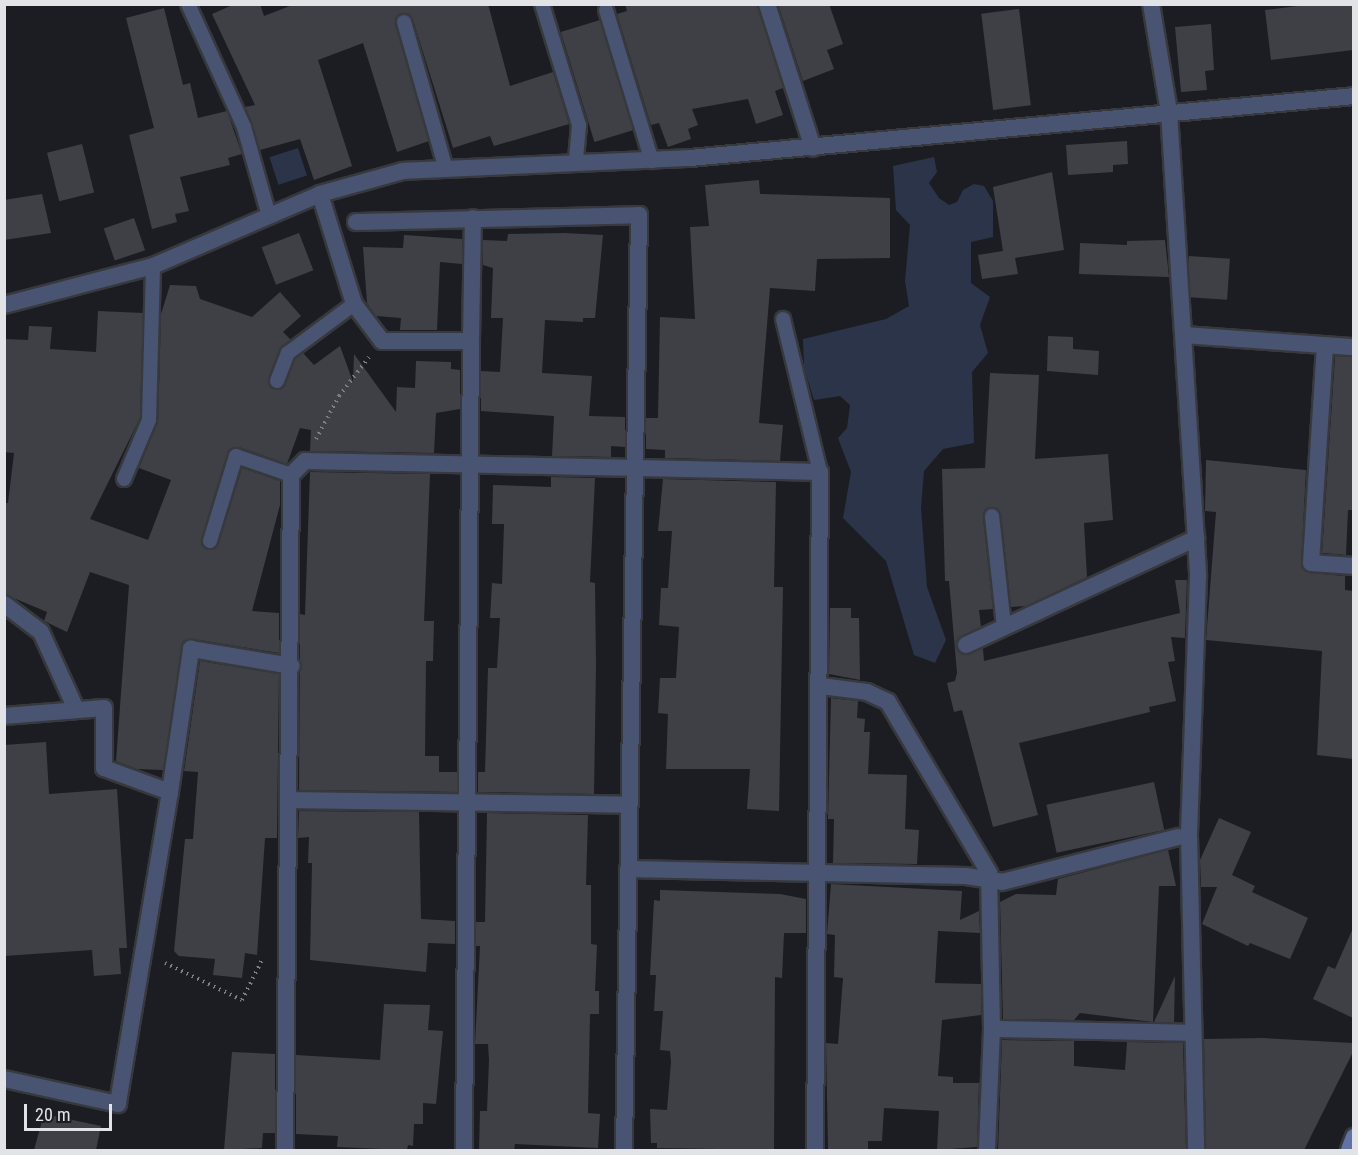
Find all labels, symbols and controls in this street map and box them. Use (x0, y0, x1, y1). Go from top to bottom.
scale bar (27, 1092, 116, 1130)
text: 20 m (35, 1104, 70, 1125)

